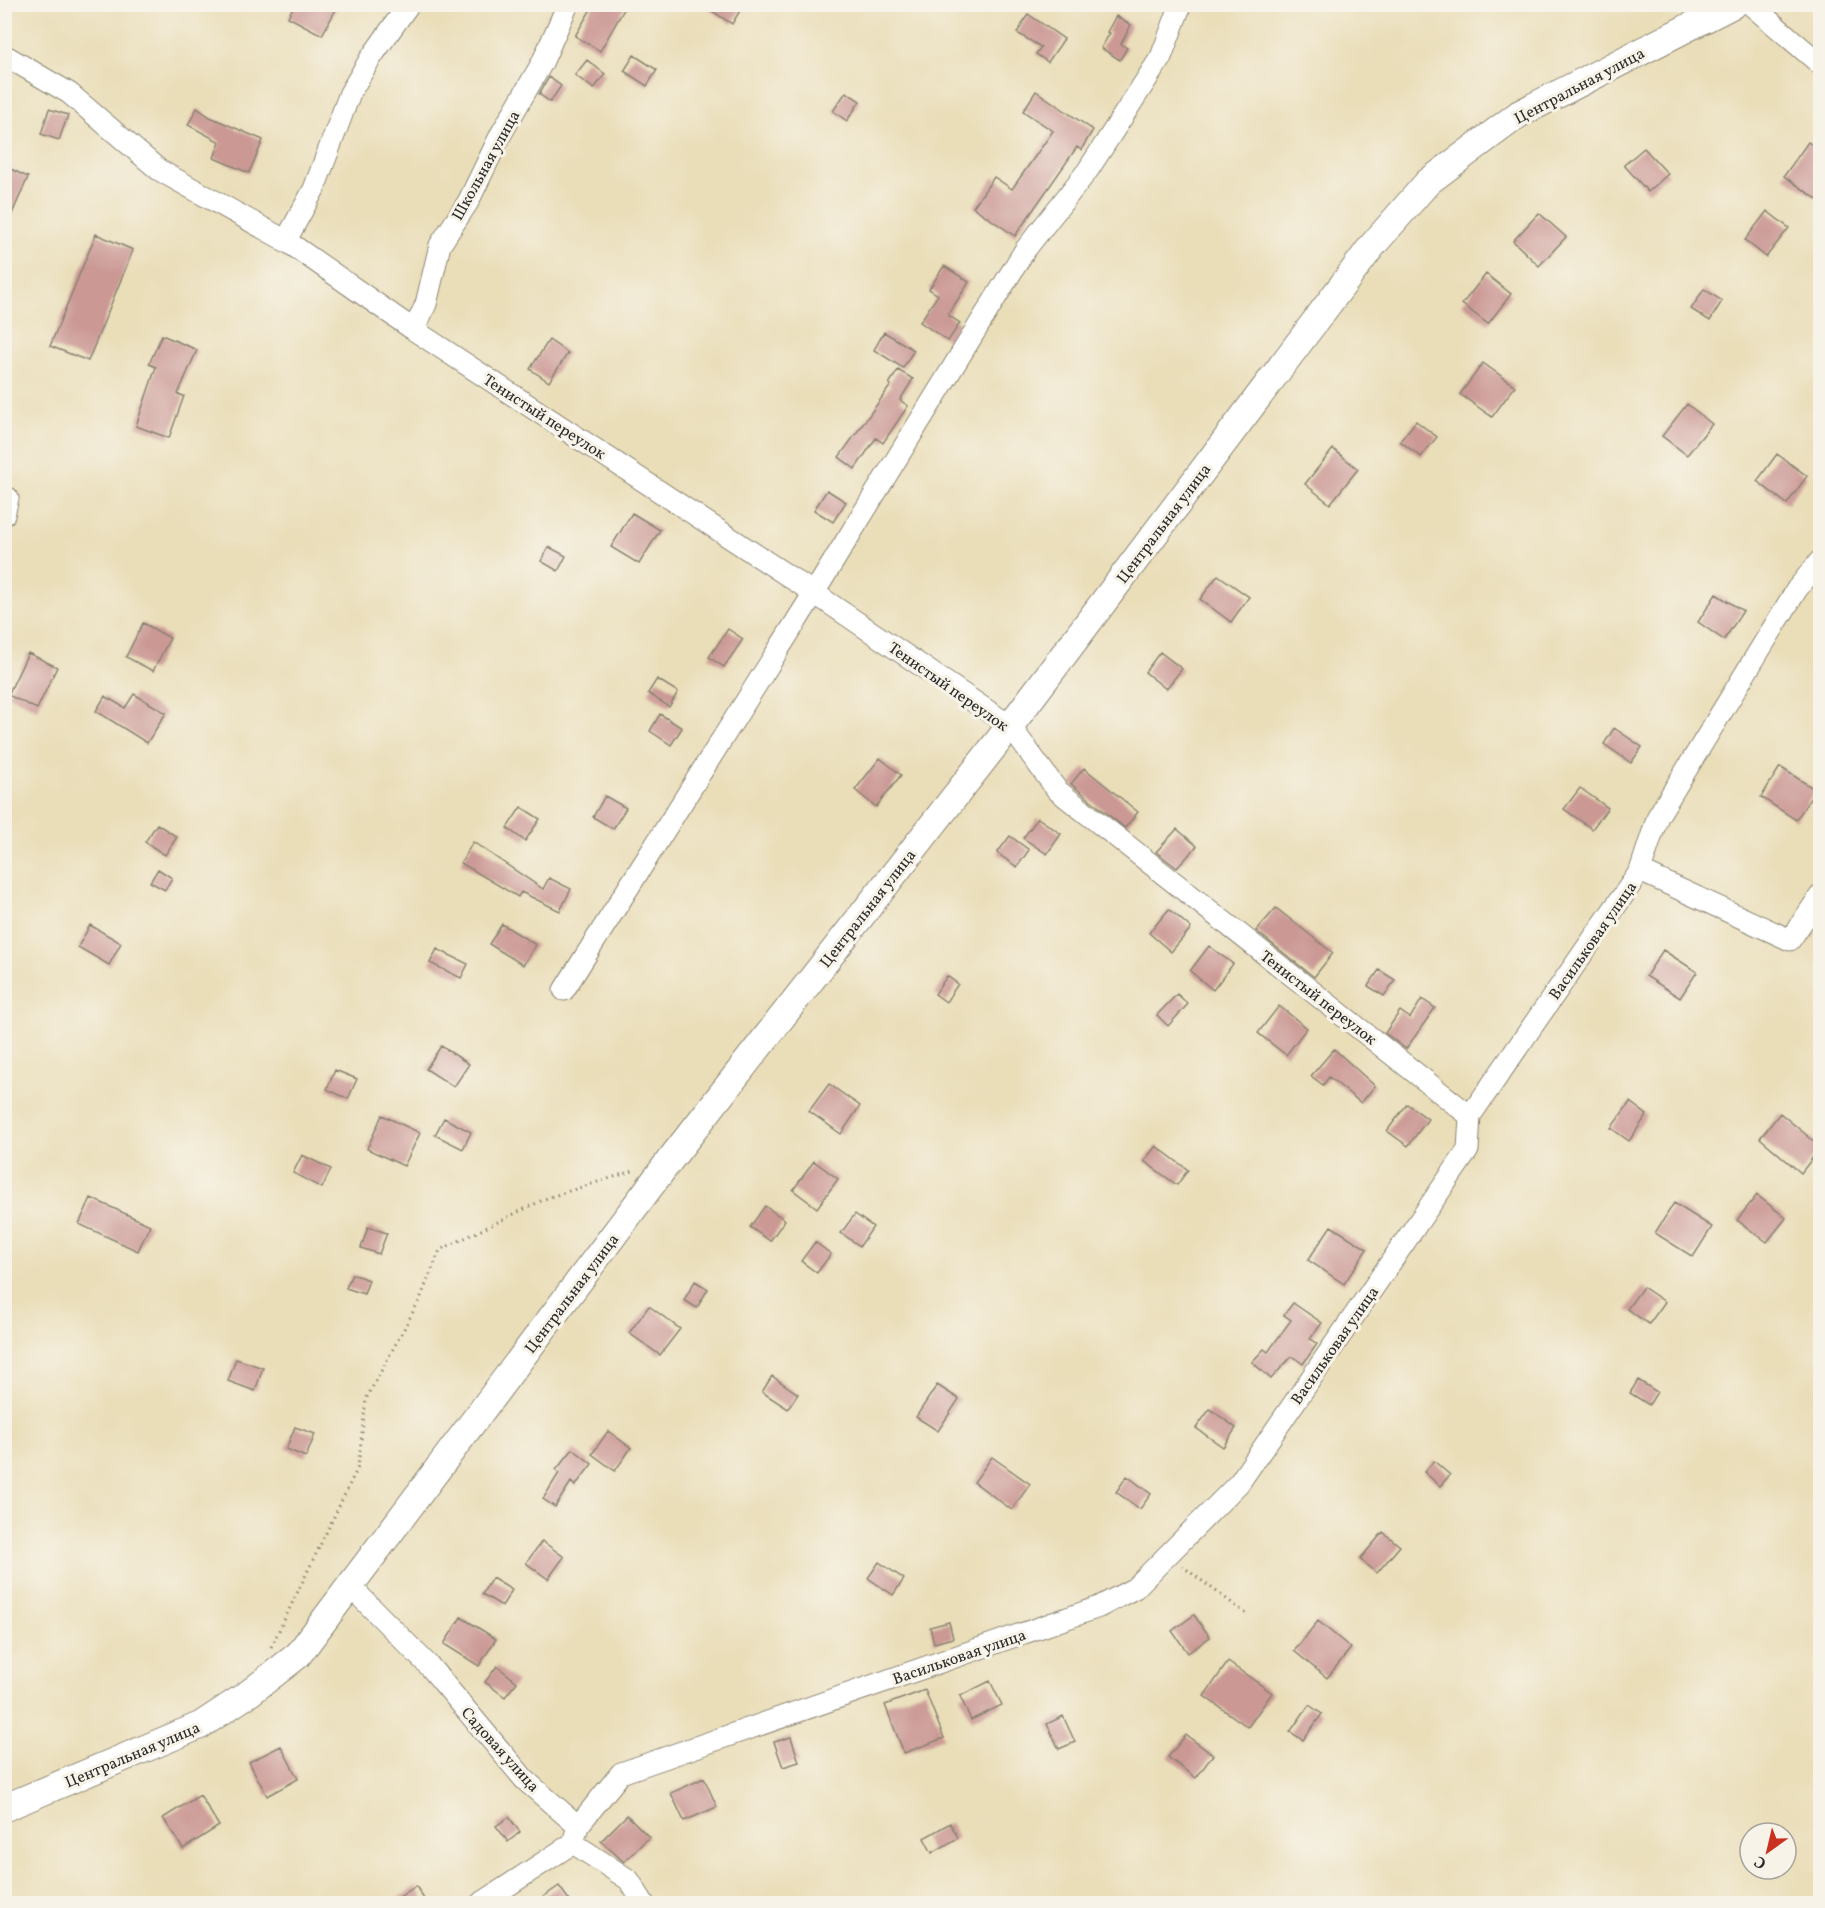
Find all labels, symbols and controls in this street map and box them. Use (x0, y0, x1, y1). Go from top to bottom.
street label: Центральная улица (1511, 43, 1649, 130)
street label: Школьная улица (447, 107, 526, 225)
street label: Тенистый переулок (478, 370, 610, 466)
street label: Центральная улица (1112, 460, 1217, 589)
street label: Тенистый переулок (883, 638, 1013, 738)
street label: Центральная улица (815, 845, 922, 973)
street label: Васильковая улица (1545, 878, 1643, 1005)
street label: Тенистый переулок (1255, 946, 1381, 1051)
street label: Центральная улица (520, 1230, 625, 1359)
street label: Васильковая улица (1287, 1283, 1385, 1410)
street label: Васильковая улица (890, 1625, 1029, 1691)
street label: Садовая улица (455, 1703, 544, 1798)
street label: Центральная улица (62, 1717, 204, 1794)
north arrow (1738, 1821, 1798, 1881)
text: С (1750, 1850, 1771, 1874)

